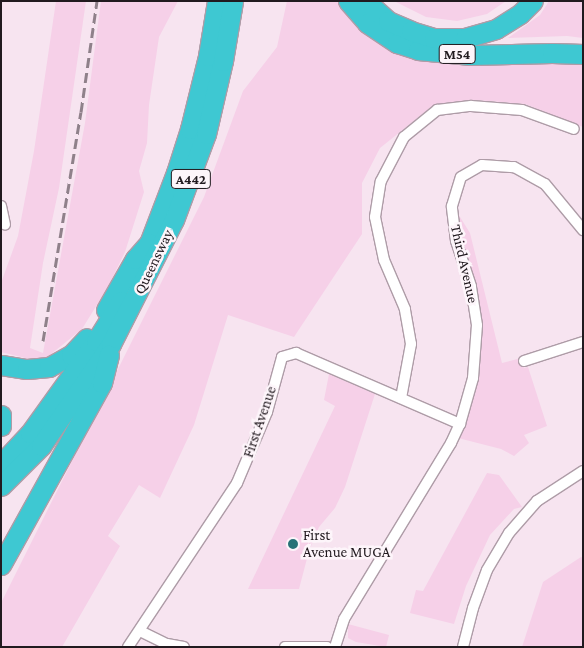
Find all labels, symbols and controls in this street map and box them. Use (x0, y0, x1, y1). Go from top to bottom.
road number: M54 (438, 42, 476, 66)
road number: A442 (170, 168, 212, 190)
street label: Third Avenue (446, 223, 482, 305)
street label: Queensway (131, 227, 177, 297)
street label: First Avenue (239, 384, 281, 460)
place label: First Avenue MUGA (303, 526, 390, 561)
marker: First Avenue MUGA (287, 538, 299, 550)

